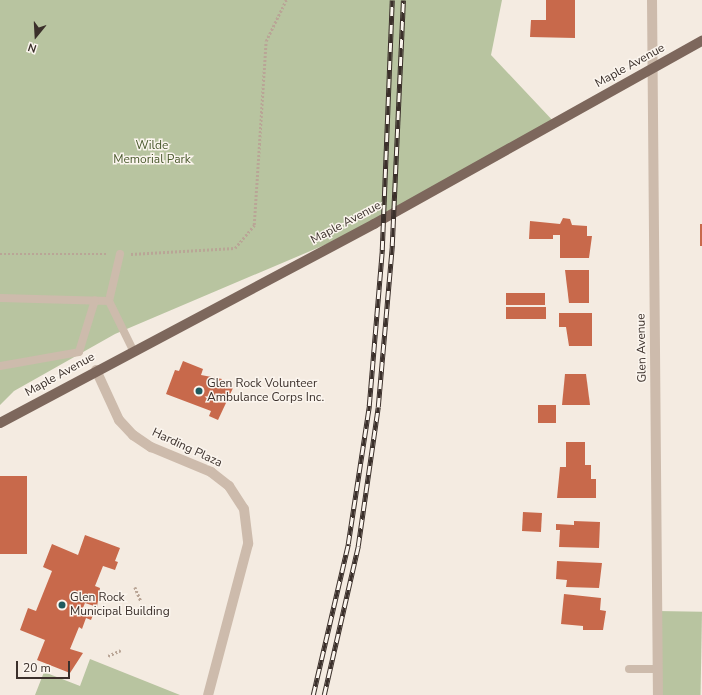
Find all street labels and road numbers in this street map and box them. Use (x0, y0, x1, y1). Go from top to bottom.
street label: Maple Avenue (593, 41, 667, 91)
street label: Maple Avenue (308, 198, 384, 248)
street label: Glen Avenue (634, 313, 650, 383)
street label: Maple Avenue (23, 350, 97, 400)
street label: Harding Plaza (150, 425, 224, 471)

